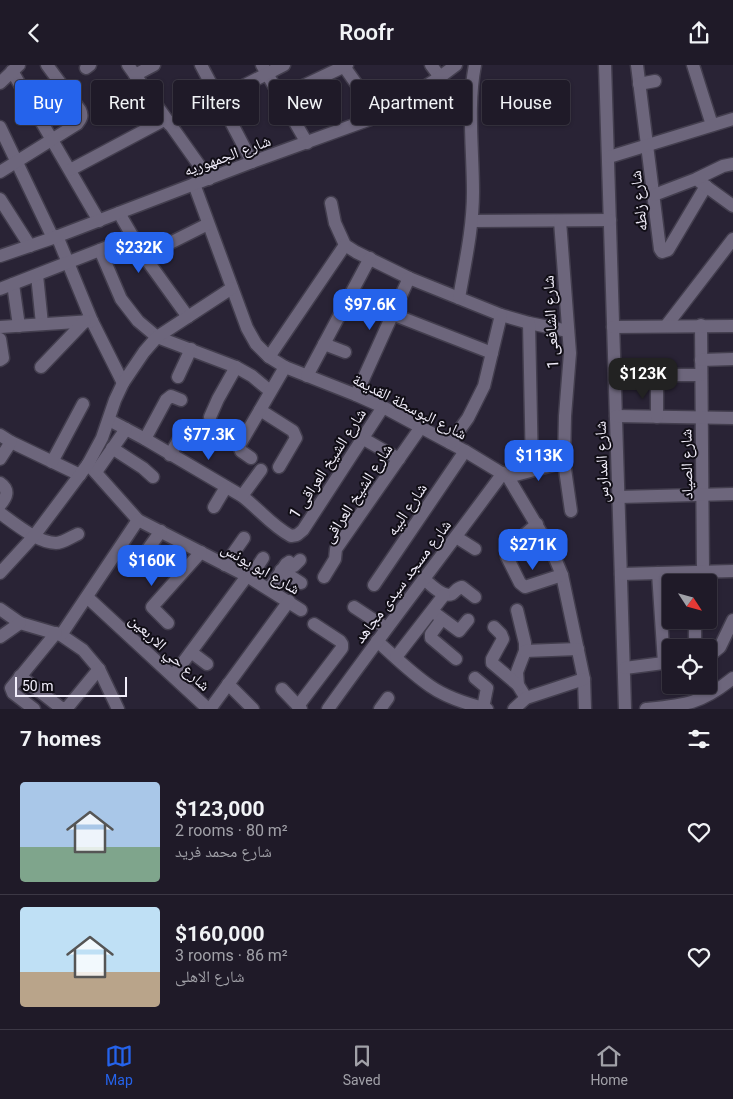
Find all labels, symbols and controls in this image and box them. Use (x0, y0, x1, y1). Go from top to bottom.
icon: back (20, 19, 48, 47)
icon: share (685, 19, 713, 47)
text: Roofr (339, 20, 394, 45)
chip: Buy (15, 80, 81, 125)
chip: Rent (91, 80, 163, 125)
chip: Filters (173, 80, 259, 125)
chip: New (269, 80, 341, 125)
chip: Apartment (351, 80, 472, 125)
chip: House (482, 80, 570, 125)
street label: شارع الجمهوريه (181, 131, 274, 181)
street label: شارع زلطه (626, 169, 652, 232)
pin: $232K (104, 231, 174, 274)
text: $232K (116, 238, 162, 257)
street label: شارع الشافعى 1 (539, 275, 563, 369)
pin: $97.6K (329, 289, 411, 331)
text: $97.6K (344, 295, 396, 314)
pin: $123K (608, 357, 678, 400)
text: $123K (620, 364, 666, 383)
street label: شارع البوسطة القديمة (349, 369, 470, 444)
street label: شارع الشيخ العراقى 1 (284, 404, 370, 522)
pin: $77.3K (168, 419, 250, 461)
street label: شارع المدارس (591, 421, 613, 503)
text: $77.3K (183, 425, 235, 444)
street label: شارع الصياد (676, 429, 698, 499)
pin: $113K (504, 439, 574, 482)
street label: شارع الشيخ العراقى (318, 440, 396, 546)
text: $113K (516, 446, 562, 465)
street label: شارع البيه (382, 479, 432, 540)
street label: شارع مسجد سيدى مجاهد (350, 516, 456, 647)
pin: $271K (498, 529, 568, 571)
text: $271K (510, 535, 556, 554)
street label: شارع ابو يونس (218, 538, 303, 599)
pin: $160K (117, 545, 187, 587)
text: $160K (129, 551, 175, 570)
north arrow (662, 574, 718, 629)
map controls (662, 574, 717, 694)
street label: شارع حي الاربعين (123, 610, 214, 697)
button: locate (662, 639, 717, 694)
scale bar (15, 674, 128, 697)
text: 50 m (22, 678, 54, 694)
icon: filters (685, 725, 713, 753)
text: 7 homes (20, 727, 101, 751)
text: $123,000 (175, 797, 265, 821)
icon: home (60, 802, 120, 862)
icon: heart (685, 818, 713, 846)
text: 2 rooms · 80 m² (175, 821, 288, 840)
text: شارع محمد فريد (175, 842, 272, 861)
text: $160,000 (175, 922, 265, 946)
icon: home (60, 927, 120, 987)
icon: heart (685, 943, 713, 971)
text: 3 rooms · 86 m² (175, 946, 288, 965)
text: شارع الاهلى (175, 967, 245, 986)
tab: Map (105, 1042, 133, 1088)
tab: Saved (343, 1042, 381, 1088)
tab: Home (590, 1042, 628, 1088)

